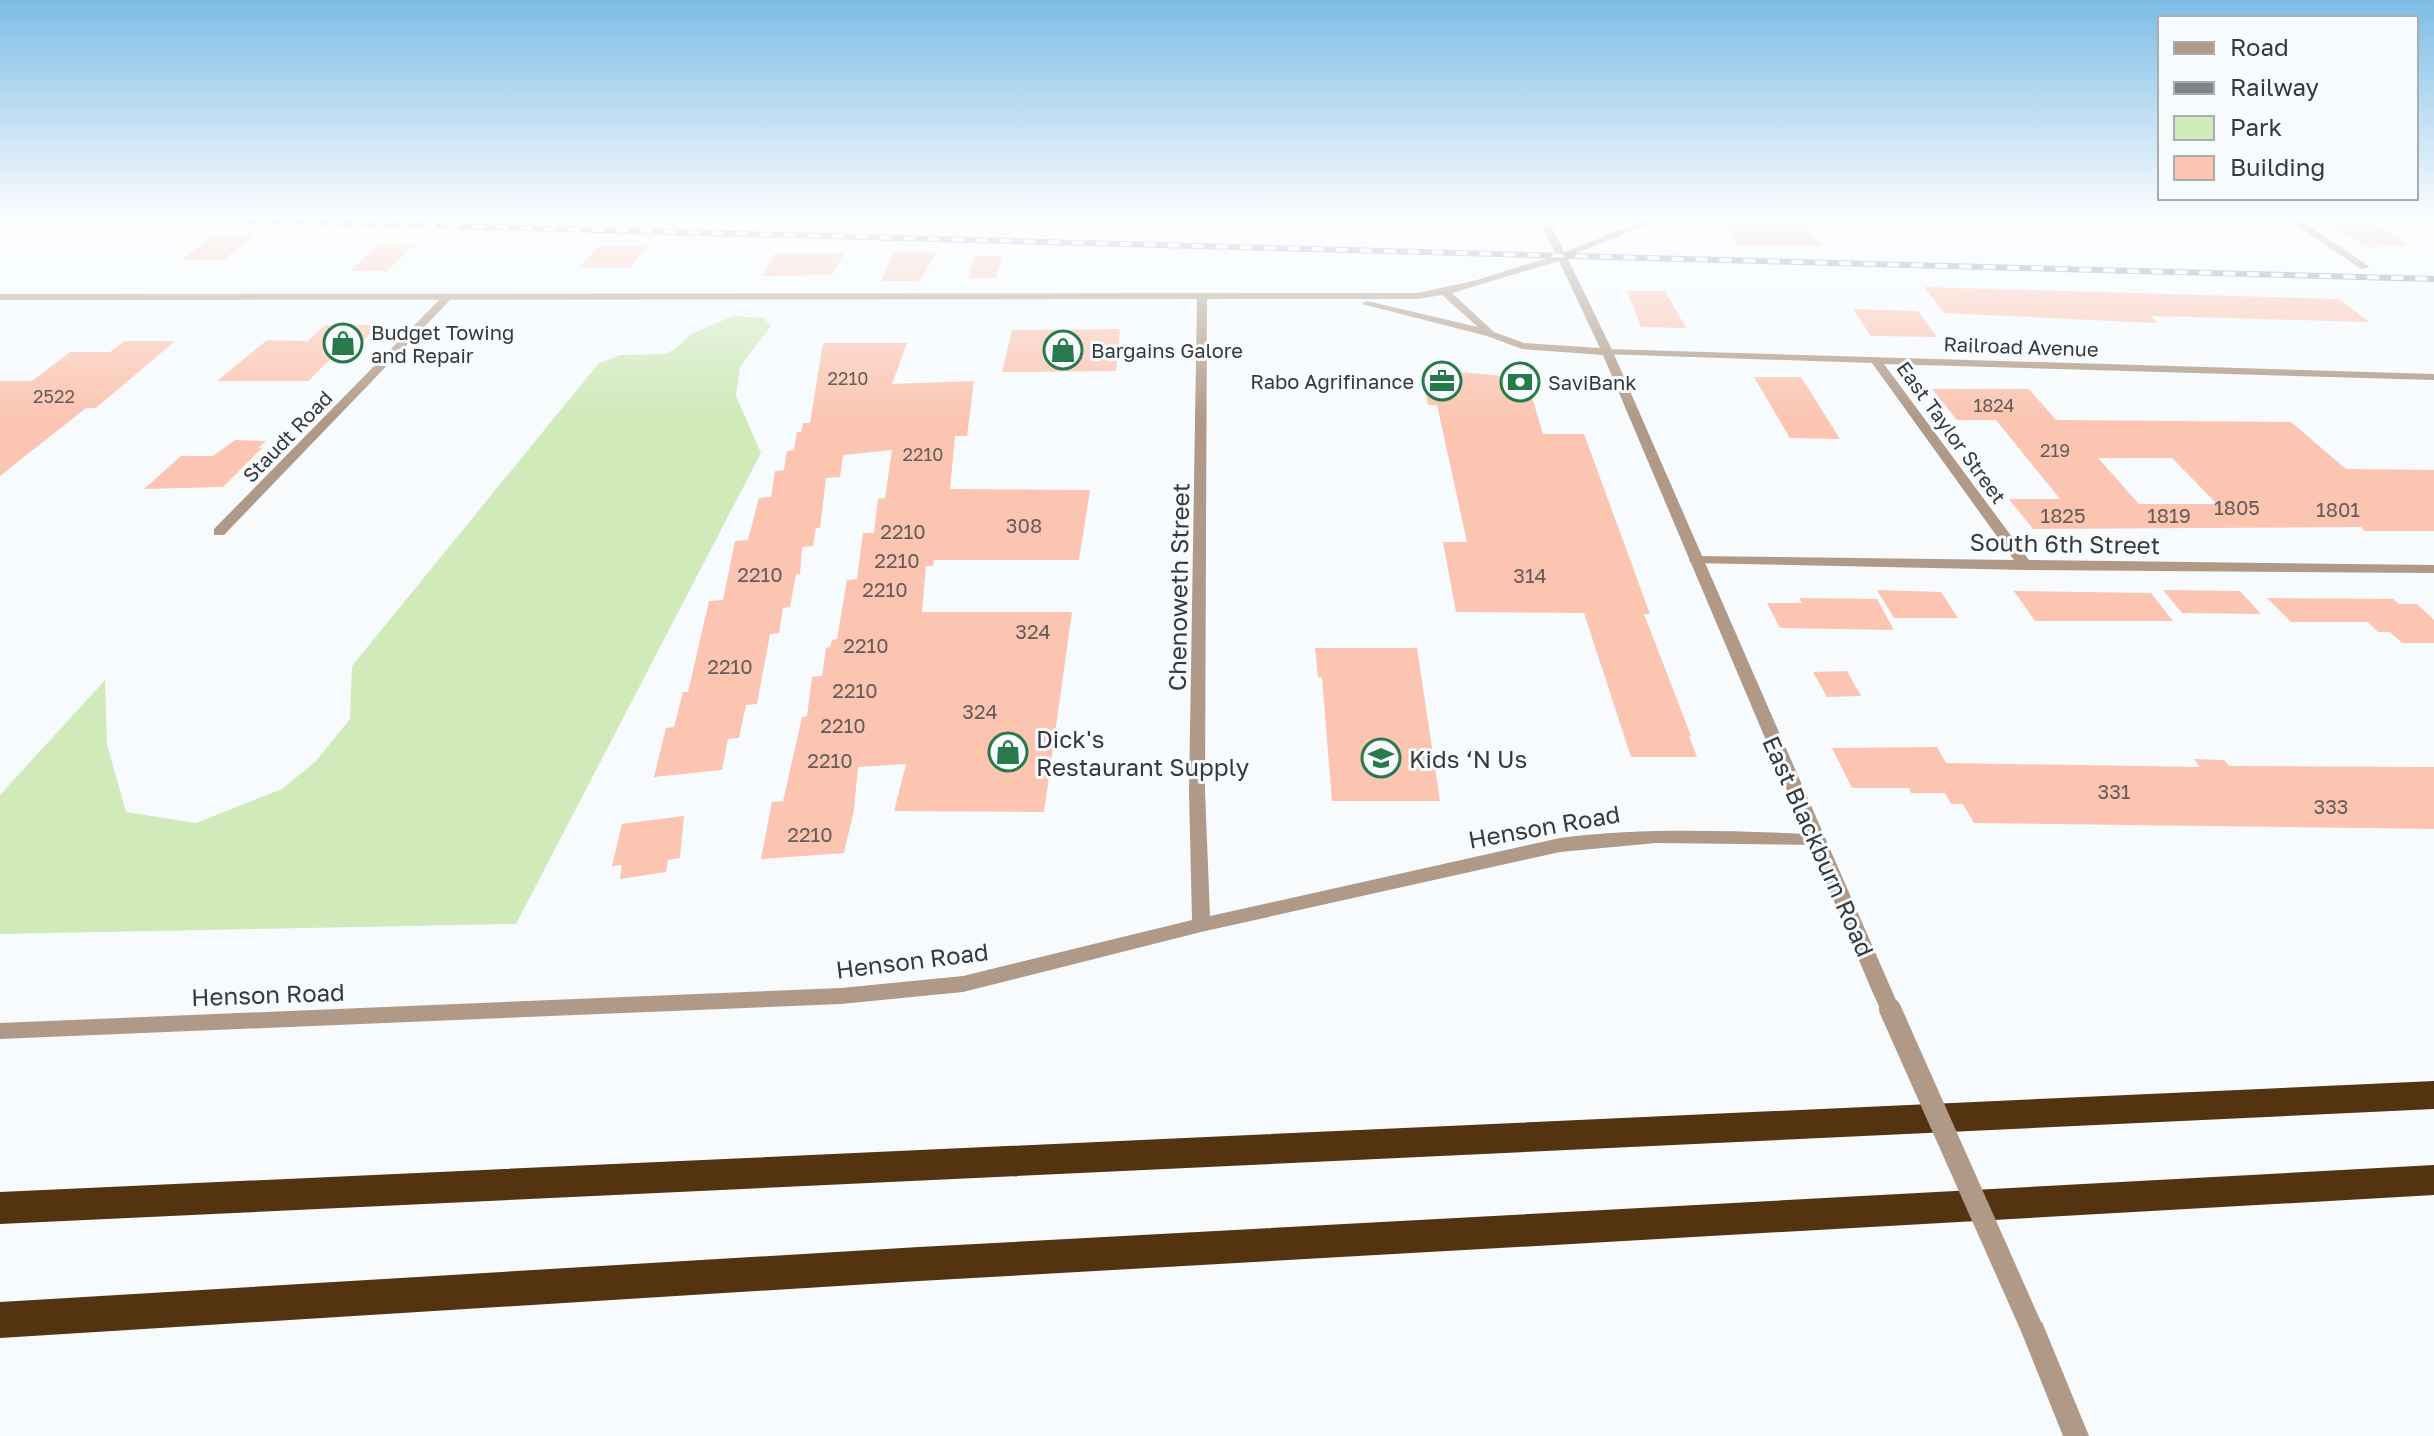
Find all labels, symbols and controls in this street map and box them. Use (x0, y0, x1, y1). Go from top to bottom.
legend (2158, 16, 2418, 200)
text: Road (2230, 32, 2289, 61)
text: Railway (2230, 72, 2319, 101)
text: Park (2230, 112, 2282, 141)
text: Building (2230, 152, 2325, 181)
place label: Budget Towing and Repair (371, 320, 514, 367)
shop icon: Budget Towing and Repair (322, 322, 364, 364)
shop icon: Bargains Galore (1042, 329, 1084, 371)
street label: Railroad Avenue (1943, 331, 2099, 361)
place label: Bargains Galore (1091, 338, 1243, 362)
street label: East Taylor Street (1892, 356, 2012, 508)
office icon: Rabo Agrifinance (1421, 360, 1463, 402)
bank icon: SaviBank (1499, 361, 1541, 403)
house number: 2210 (828, 367, 868, 389)
place label: Rabo Agrifinance (1250, 369, 1414, 393)
place label: SaviBank (1548, 370, 1637, 394)
house number: 2522 (33, 385, 75, 407)
street label: Staudt Road (237, 385, 337, 487)
house number: 1824 (1973, 394, 2015, 416)
house number: 219 (2040, 439, 2070, 461)
house number: 2210 (903, 443, 943, 465)
street label: Chenoweth Street (1162, 483, 1194, 691)
house number: 1805 (2214, 495, 2260, 519)
house number: 1801 (2316, 497, 2360, 521)
house number: 1825 (2040, 503, 2086, 527)
house number: 1819 (2147, 503, 2191, 527)
house number: 308 (1006, 513, 1042, 537)
house number: 2210 (880, 519, 926, 543)
street label: South 6th Street (1969, 527, 2161, 559)
house number: 2210 (874, 548, 920, 572)
house number: 2210 (737, 562, 783, 586)
house number: 314 (1513, 563, 1547, 587)
house number: 2210 (862, 577, 908, 601)
house number: 324 (1015, 619, 1051, 643)
house number: 2210 (843, 633, 889, 657)
house number: 2210 (707, 654, 753, 678)
house number: 2210 (832, 678, 878, 702)
house number: 324 (962, 699, 998, 723)
house number: 2210 (820, 713, 866, 737)
place label: Dick's Restaurant Supply (1036, 724, 1249, 781)
shop icon: Dick's Restaurant Supply (987, 731, 1029, 773)
street label: East Blackburn Road (1757, 731, 1881, 961)
school or university icon: Kids ‘N Us (1360, 737, 1402, 779)
place label: Kids ‘N Us (1409, 744, 1527, 773)
house number: 2210 (807, 748, 853, 772)
house number: 331 (2097, 779, 2131, 803)
house number: 333 (2313, 794, 2349, 818)
street label: Henson Road (1466, 798, 1622, 854)
house number: 2210 (787, 822, 833, 846)
street label: Henson Road (834, 936, 990, 984)
street label: Henson Road (191, 977, 345, 1011)

